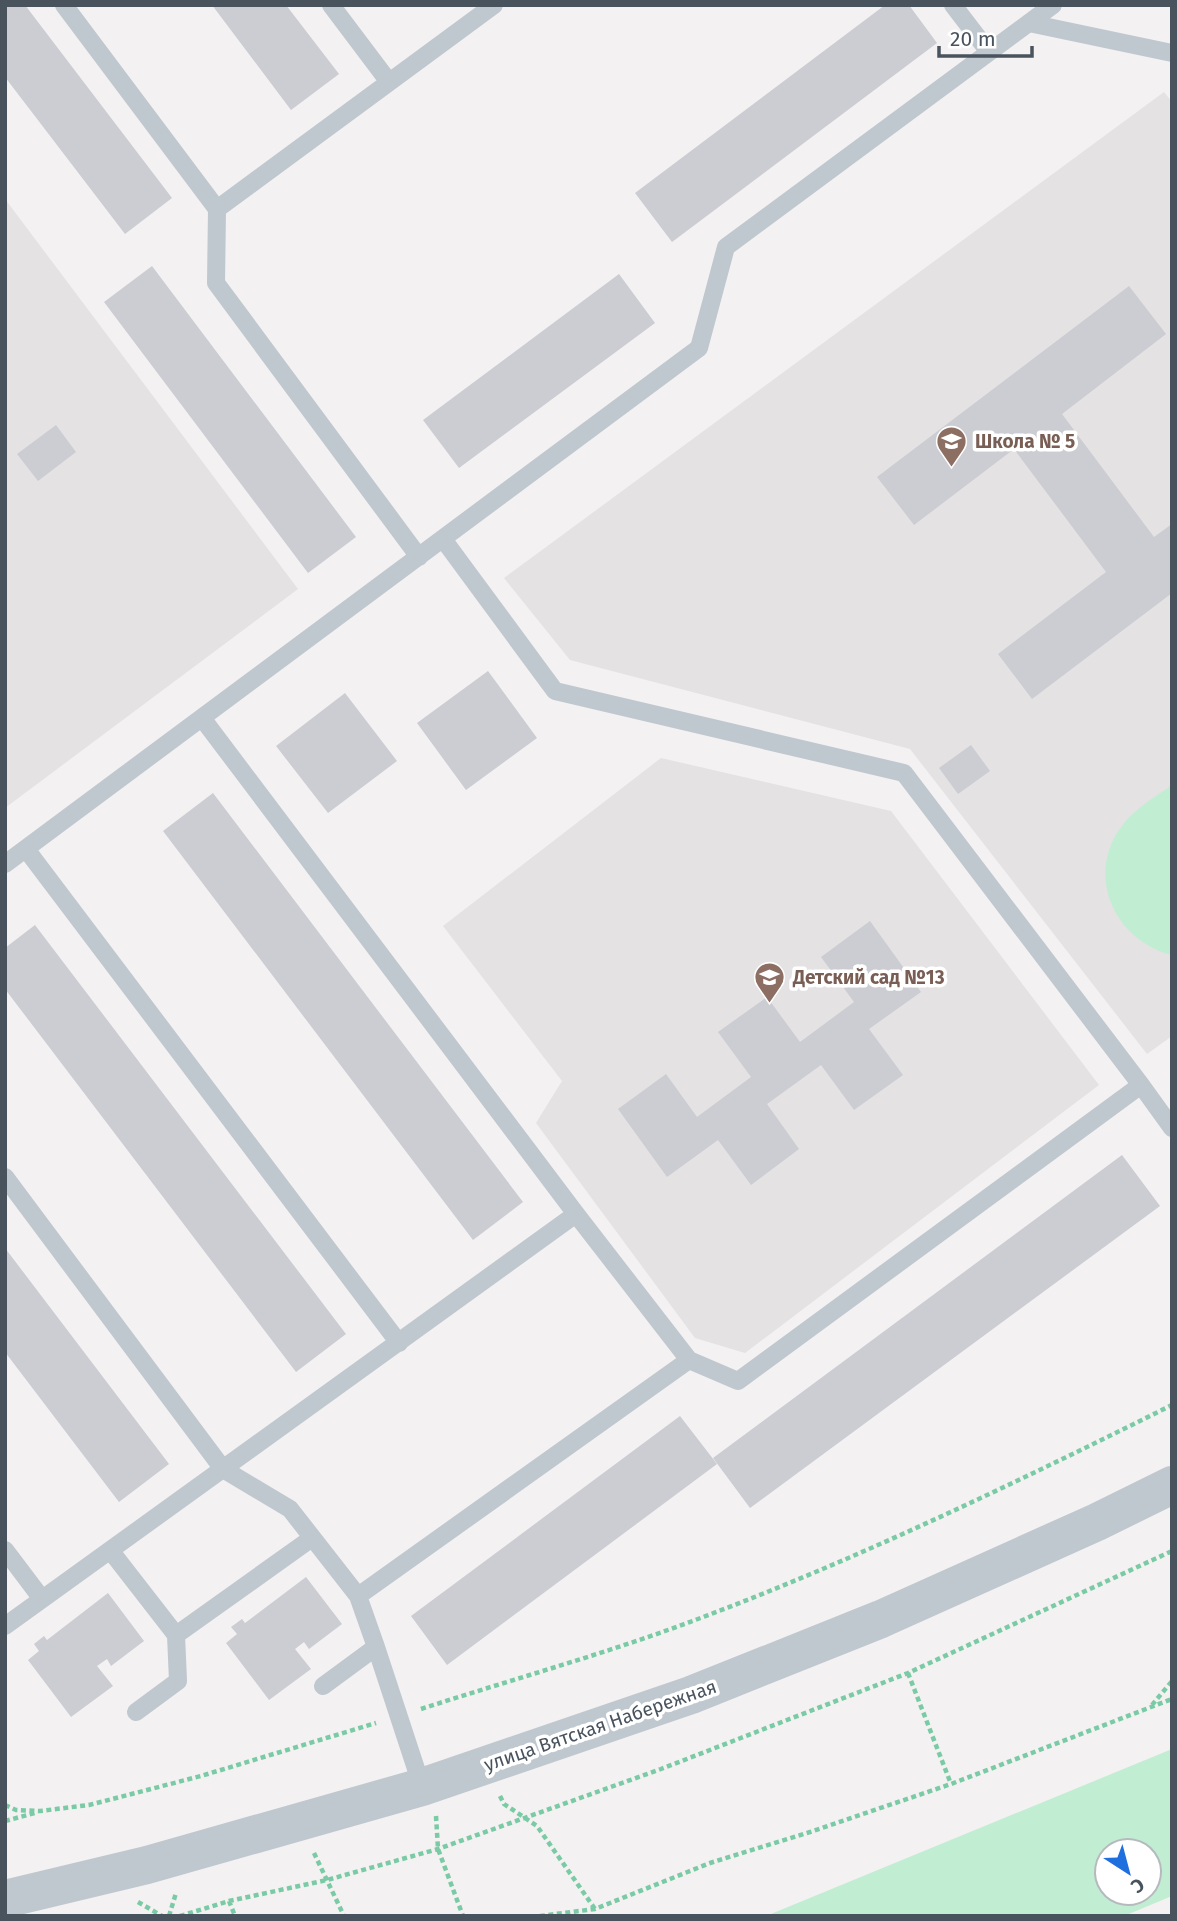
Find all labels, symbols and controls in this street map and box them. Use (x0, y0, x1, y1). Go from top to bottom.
scale bar (939, 14, 1032, 58)
text: 20 m (950, 26, 996, 52)
school or university icon: Школа № 5 (935, 424, 969, 468)
place label: Школа № 5 (975, 430, 1075, 453)
school or university icon: Детский сад №13 (753, 960, 787, 1004)
place label: Детский сад №13 (792, 966, 945, 989)
street label: улица Вятская Набережная (481, 1675, 719, 1776)
north arrow (1093, 1837, 1163, 1907)
text: С (1126, 1873, 1149, 1898)

